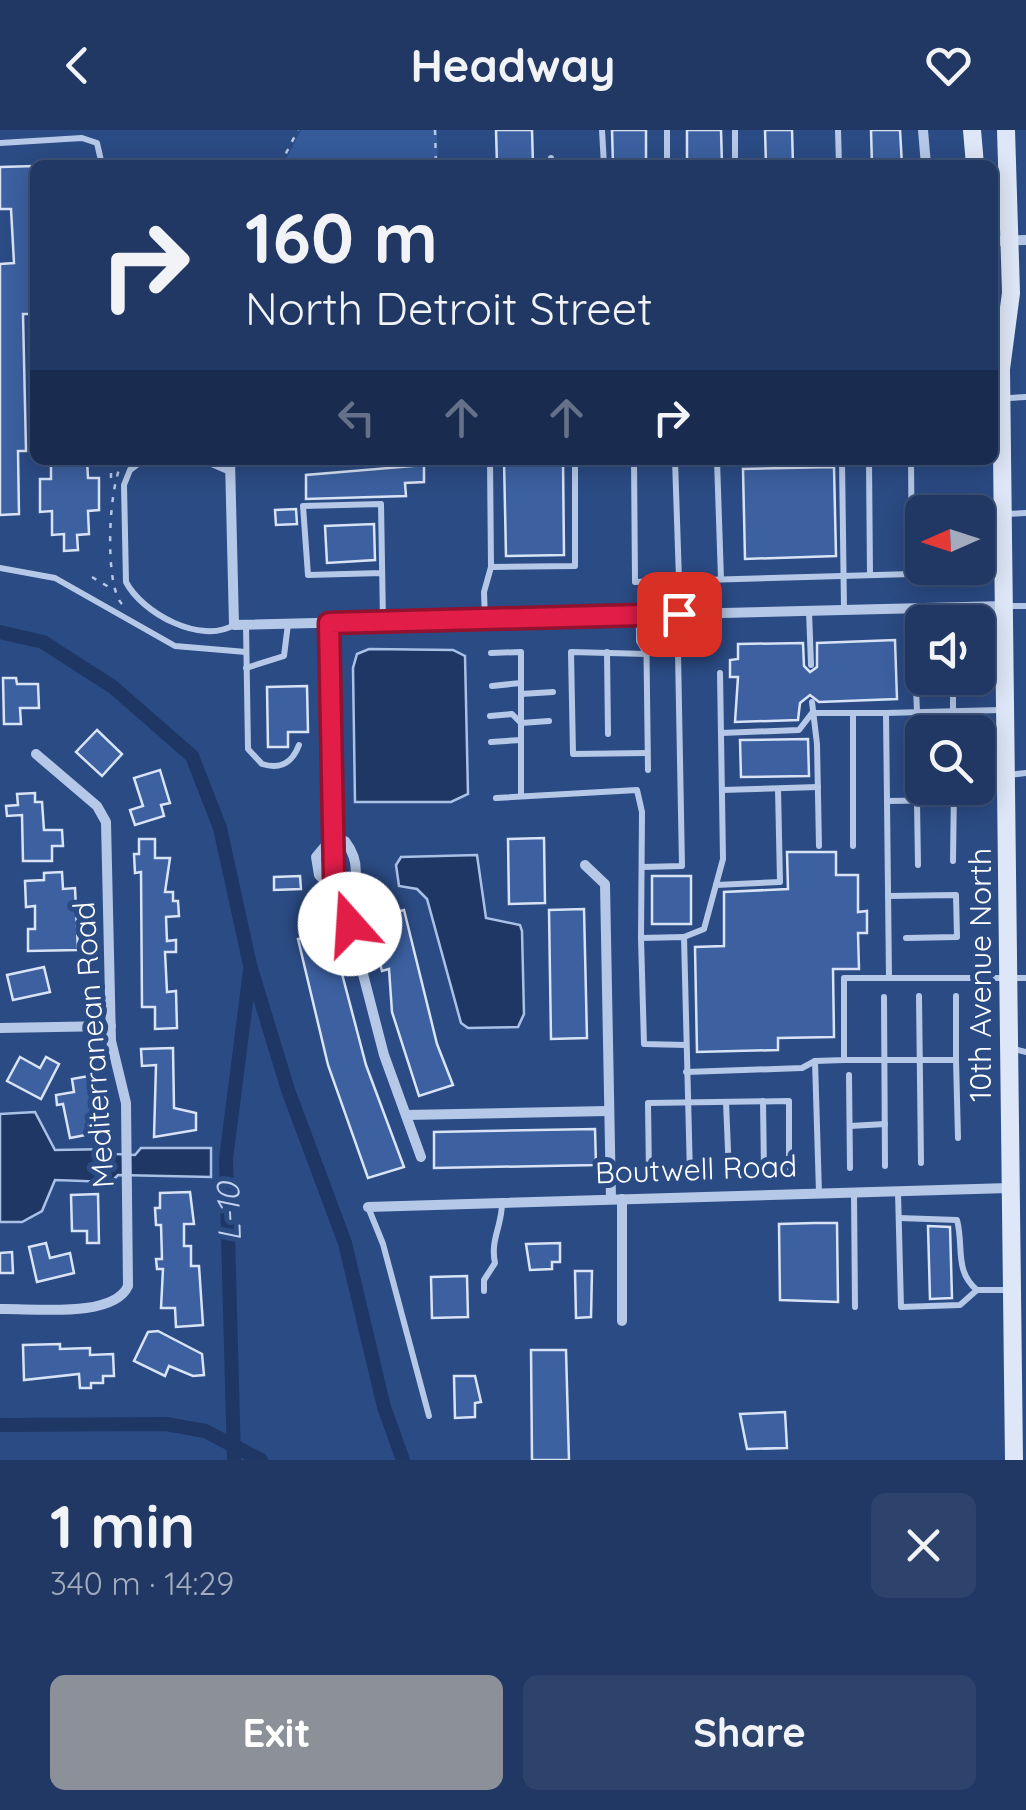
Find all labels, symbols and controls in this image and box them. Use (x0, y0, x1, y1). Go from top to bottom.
text: Headway (410, 37, 616, 93)
icon: back (50, 38, 105, 93)
icon: heart (921, 38, 976, 93)
text: 160 m (245, 193, 438, 281)
icon: right (80, 200, 210, 330)
text: North Detroit Street (245, 280, 652, 336)
icon: left (329, 390, 384, 445)
icon: ahead (434, 390, 489, 445)
icon: ahead (539, 390, 594, 445)
icon: right (644, 390, 699, 445)
north arrow (905, 495, 995, 585)
map controls (905, 495, 995, 805)
pin (637, 572, 722, 657)
icon: arrive (652, 587, 707, 642)
button: sound (905, 605, 995, 695)
button: search (905, 715, 995, 805)
street label: 10th Avenue North (961, 848, 999, 1102)
position arrow (298, 872, 402, 976)
street label: Mediterranean Road (64, 901, 122, 1189)
street label: Boutwell Road (594, 1146, 798, 1192)
water label: L-10 (207, 1180, 249, 1242)
text: 1 min (50, 1488, 195, 1563)
button: close (871, 1493, 976, 1598)
text: 340 m · 14:29 (50, 1563, 234, 1603)
button: Exit (50, 1675, 503, 1790)
button: Share (523, 1675, 976, 1790)

